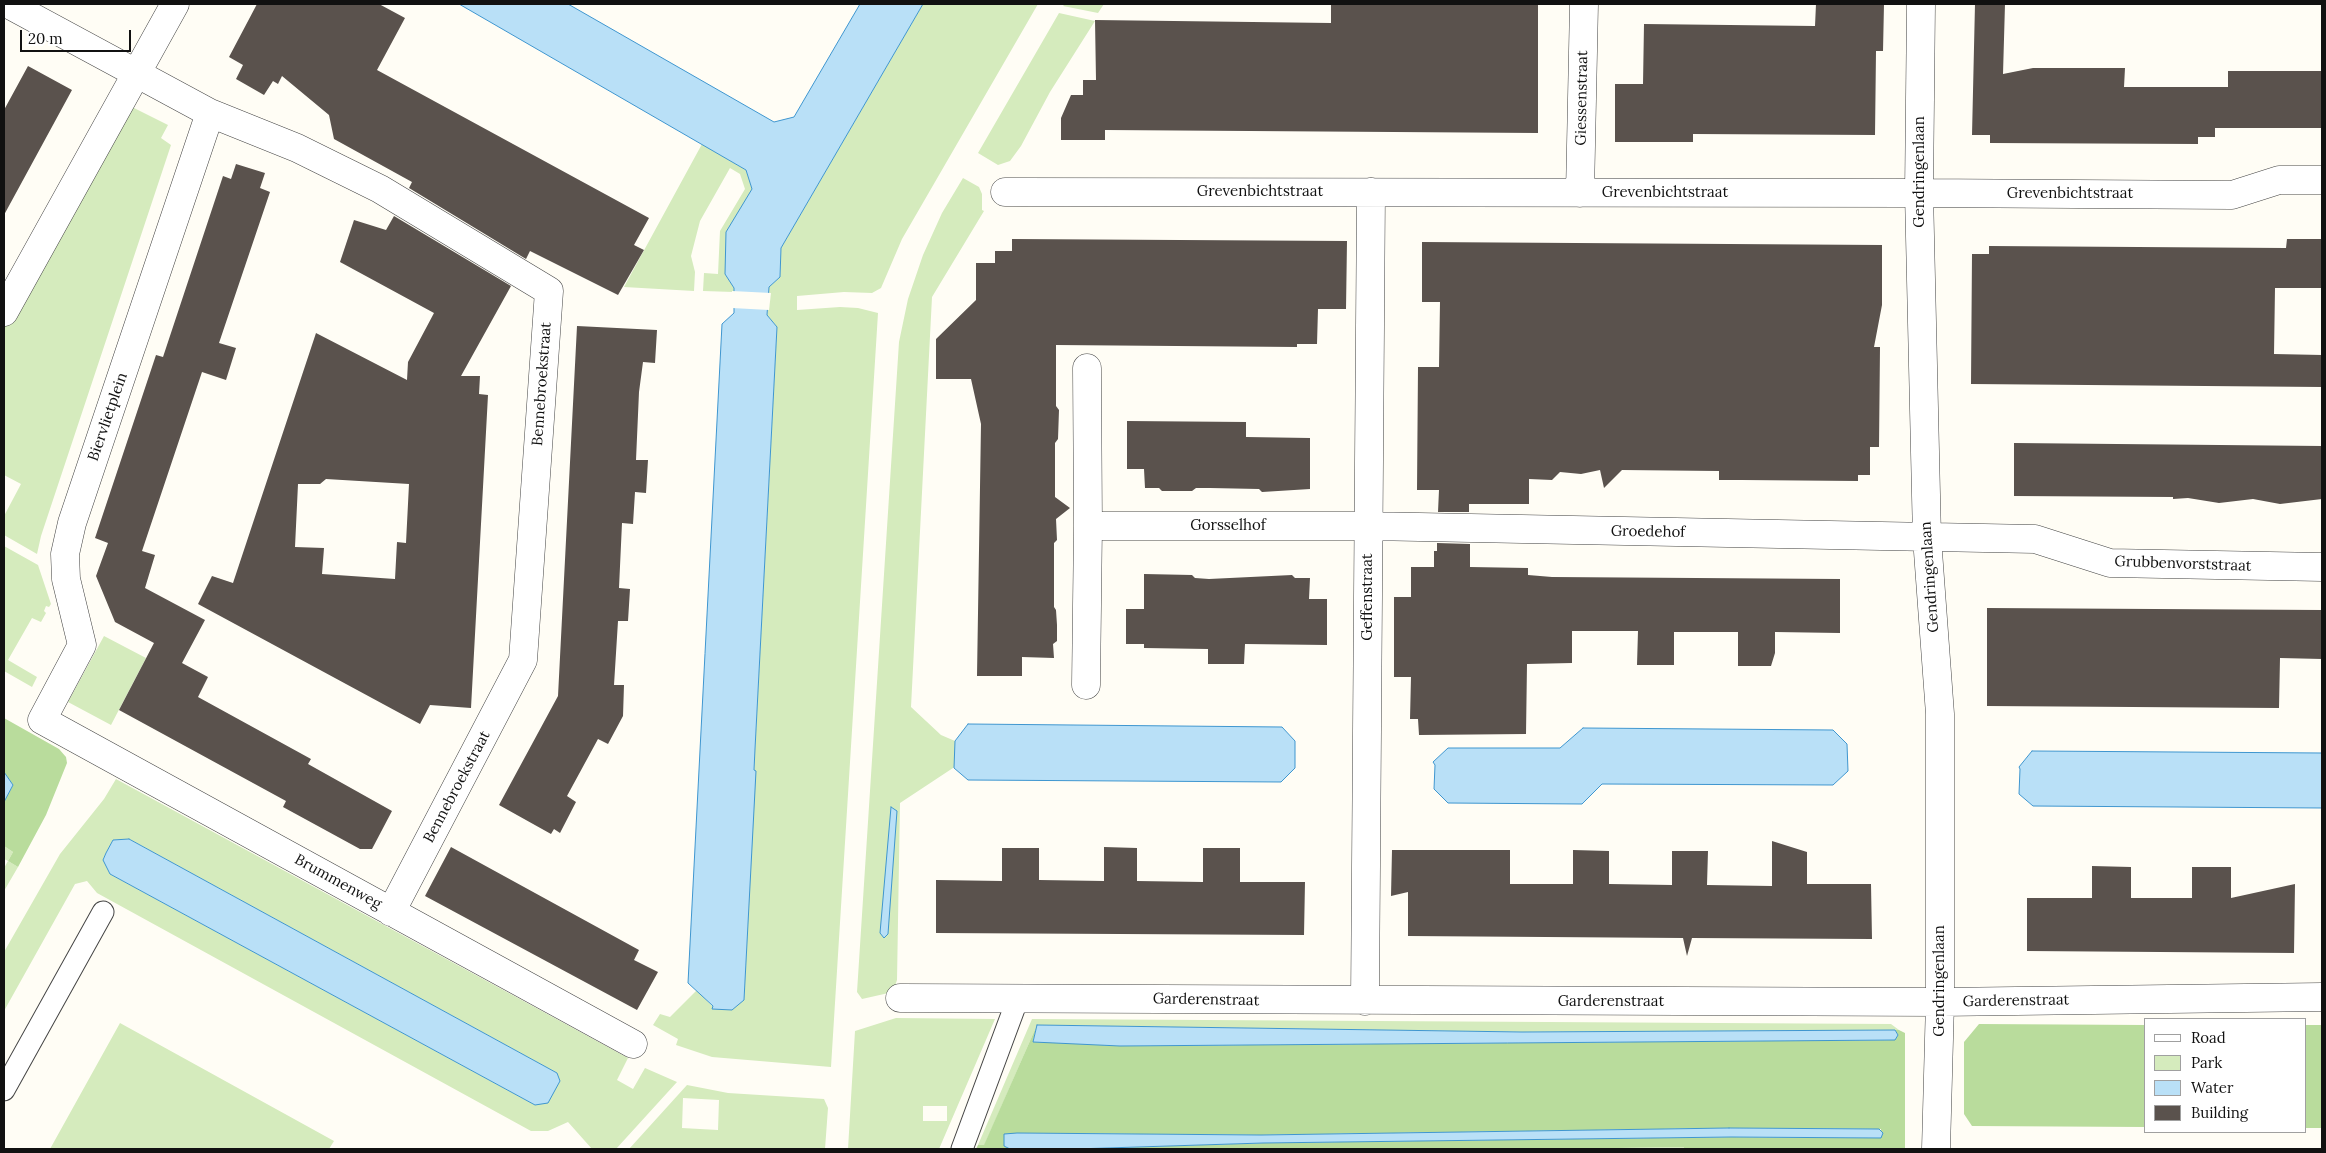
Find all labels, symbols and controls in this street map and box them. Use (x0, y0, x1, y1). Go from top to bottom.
scale bar (22, 20, 134, 52)
text: 20 m (28, 29, 63, 48)
street label: Giessenstraat (1572, 50, 1592, 146)
street label: Gendringenlaan (1911, 116, 1929, 228)
street label: Grevenbichtstraat (1197, 183, 1323, 201)
street label: Grevenbichtstraat (1602, 184, 1728, 202)
street label: Grevenbichtstraat (2007, 185, 2133, 203)
street label: Bennebroekstraat (529, 321, 555, 447)
street label: Biervlietplein (84, 370, 132, 464)
street label: Gorsselhof (1190, 517, 1266, 535)
street label: Gendringenlaan (1917, 521, 1943, 633)
street label: Groedehof (1611, 522, 1685, 542)
street label: Geffenstraat (1359, 553, 1377, 641)
street label: Grubbenvorststraat (2114, 553, 2252, 575)
street label: Bennebroekstraat (420, 728, 494, 846)
street label: Brummenweg (291, 851, 385, 913)
street label: Gendringenlaan (1931, 925, 1949, 1037)
street label: Garderenstraat (1153, 990, 1259, 1010)
street label: Garderenstraat (1963, 991, 2069, 1011)
street label: Garderenstraat (1558, 993, 1664, 1011)
legend (2144, 1018, 2306, 1133)
text: Road (2191, 1028, 2226, 1047)
text: Park (2191, 1053, 2222, 1072)
text: Water (2191, 1078, 2233, 1097)
text: Building (2191, 1103, 2248, 1122)

